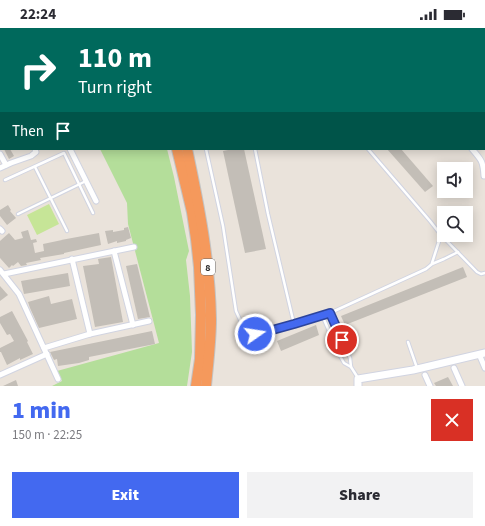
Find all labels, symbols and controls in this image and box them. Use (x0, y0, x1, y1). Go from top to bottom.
text: 22:24 (20, 4, 56, 25)
text: 110 m (78, 38, 152, 78)
icon: right (12, 44, 64, 96)
text: Turn right (78, 75, 152, 100)
icon: arrive (52, 120, 74, 142)
text: Then (12, 121, 44, 142)
map controls (437, 162, 473, 242)
button: sound (437, 162, 473, 198)
button: search (437, 206, 473, 242)
road number: 8 (201, 259, 215, 275)
position arrow (234, 313, 276, 355)
pin (325, 323, 359, 357)
icon: arrive (331, 329, 353, 351)
text: 1 min (12, 393, 71, 428)
button: close (431, 399, 473, 441)
text: 150 m · 22:25 (12, 426, 82, 444)
button: Exit (12, 472, 239, 518)
button: Share (247, 472, 473, 518)

